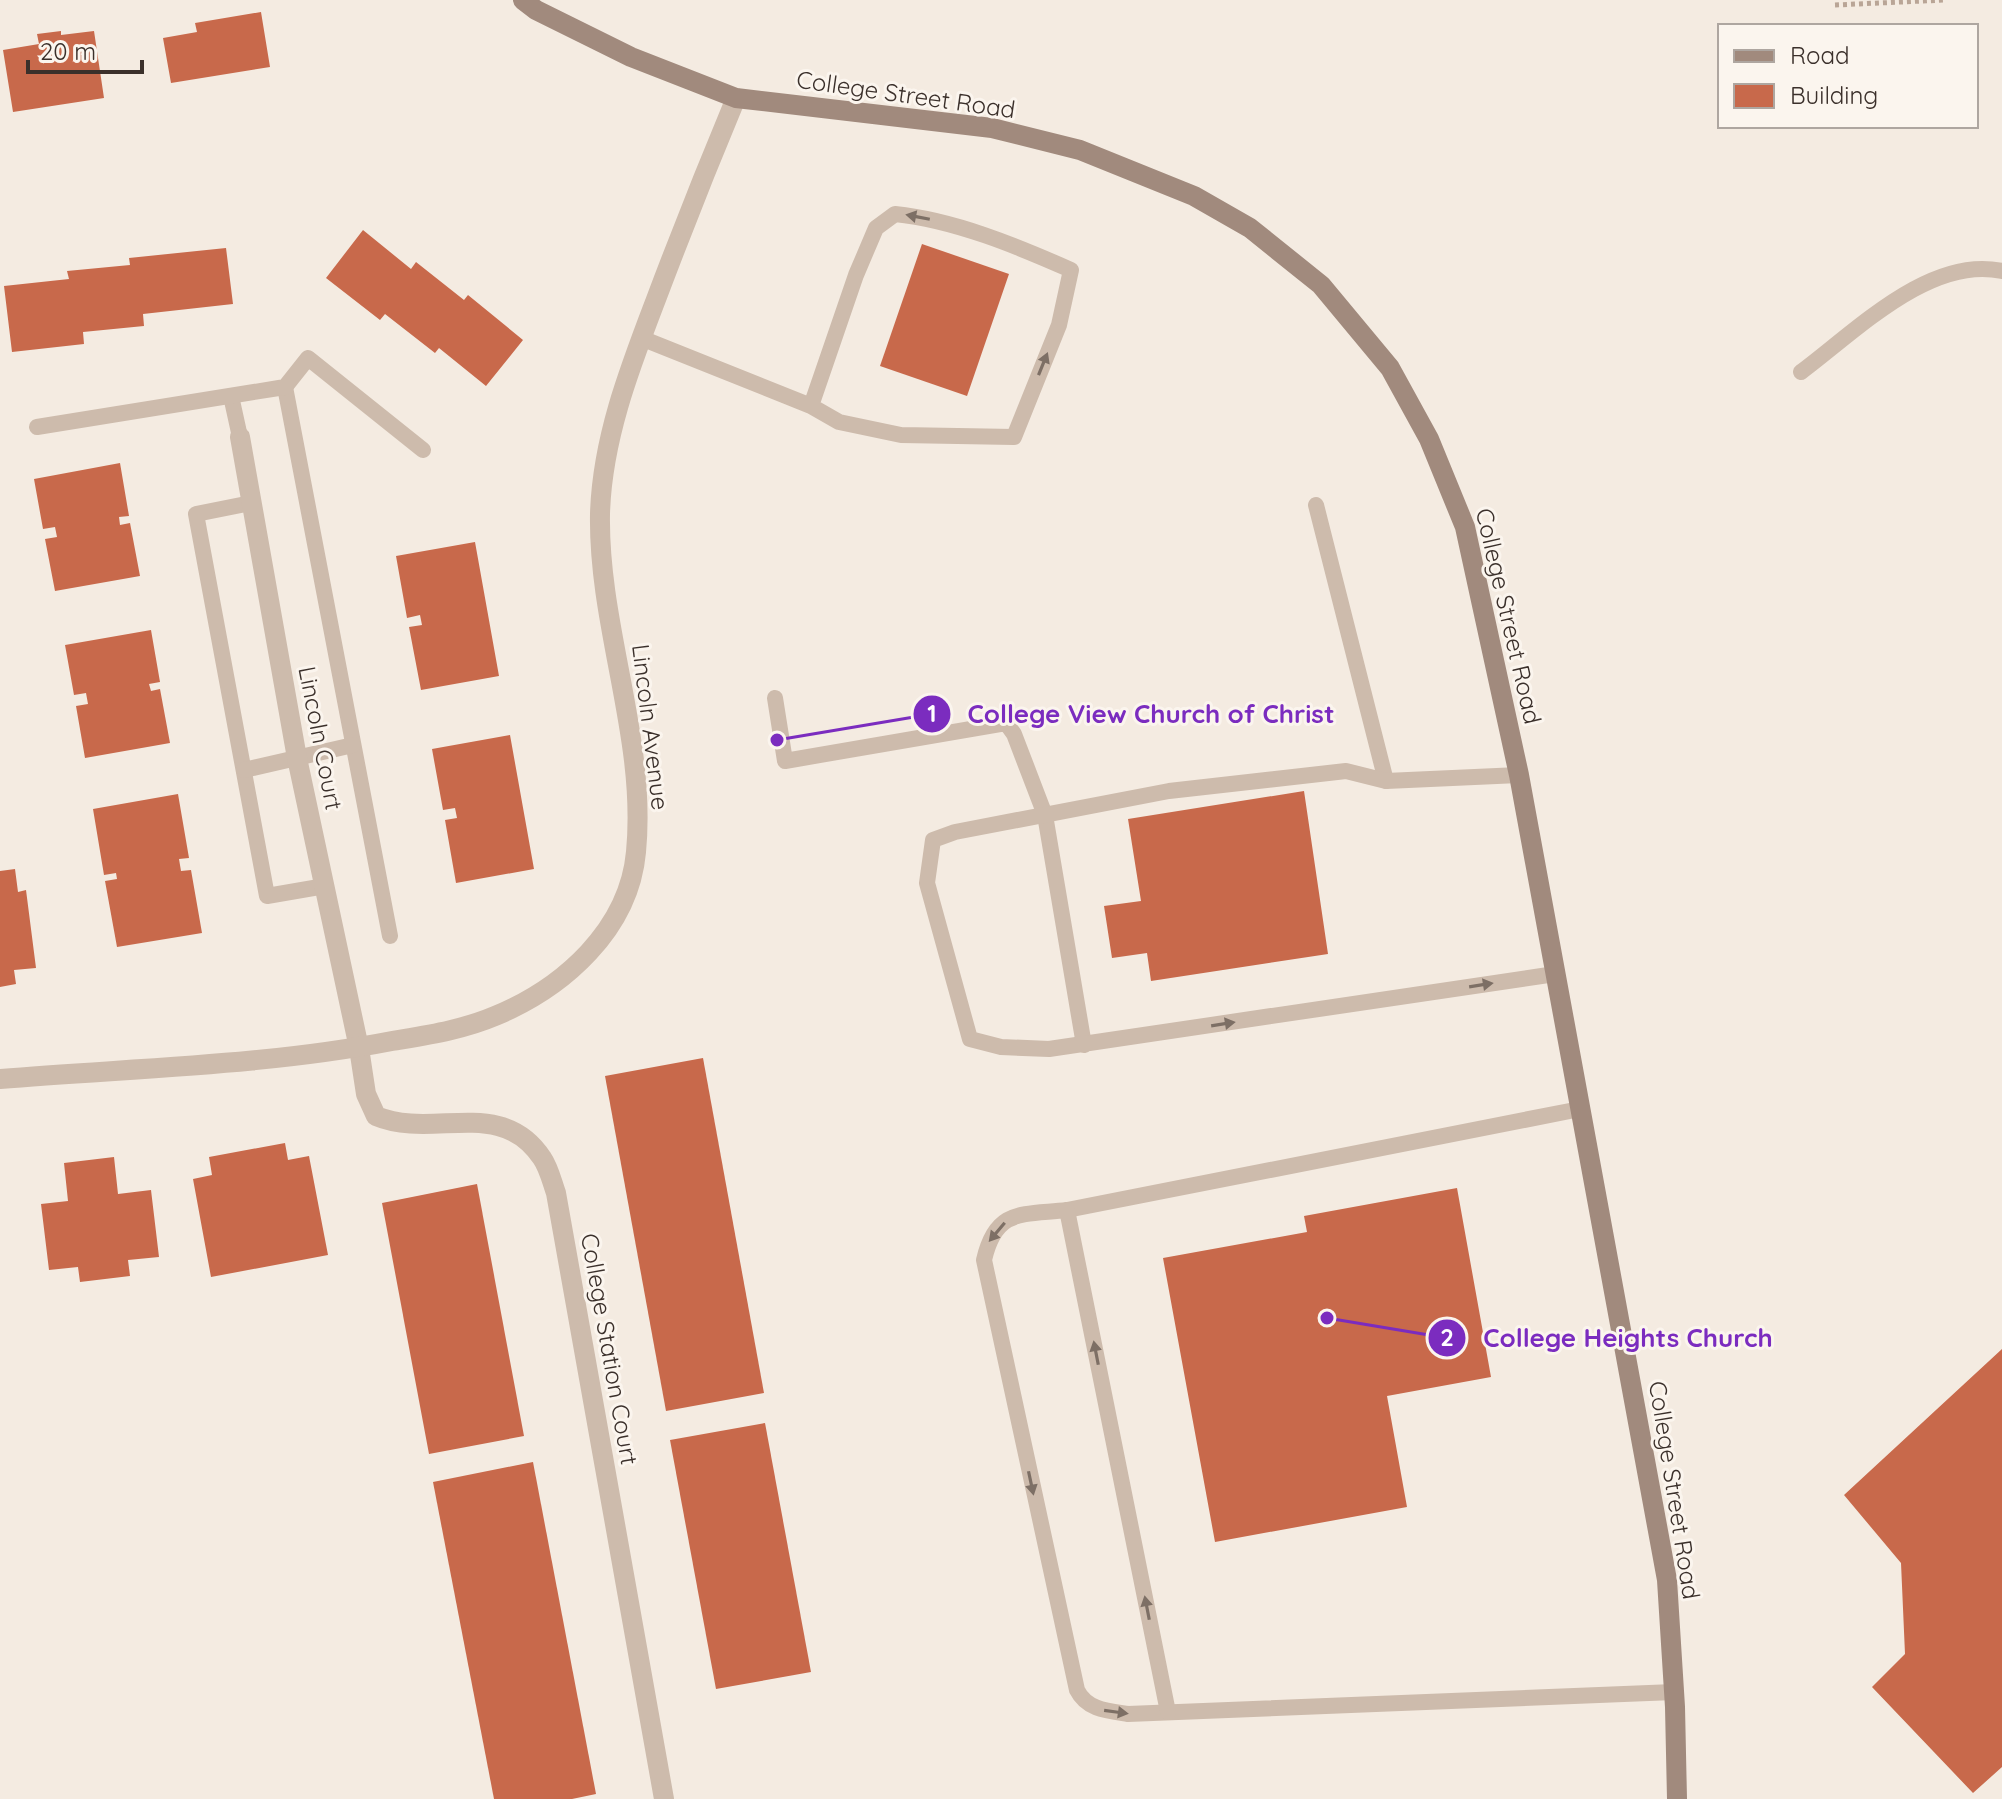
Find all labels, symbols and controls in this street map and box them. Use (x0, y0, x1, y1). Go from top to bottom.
scale bar (28, 24, 142, 74)
legend (1718, 24, 1978, 128)
text: 20 m (40, 36, 96, 66)
text: Road (1790, 40, 1850, 70)
street label: College Street Road (795, 64, 1017, 124)
text: Building (1790, 80, 1878, 110)
one-way arrow (905, 211, 930, 223)
one-way arrow (1037, 352, 1050, 376)
street label: College Street Road (1470, 505, 1548, 727)
street label: Lincoln Avenue (626, 642, 676, 812)
street label: Lincoln Court (292, 664, 350, 812)
callout: College View Church of Christ (912, 689, 1351, 739)
text: College View Church of Christ (967, 697, 1335, 730)
text: 1 (927, 698, 937, 728)
one-way arrow (1468, 978, 1493, 991)
one-way arrow (1211, 1017, 1236, 1030)
one-way arrow (988, 1221, 1005, 1242)
street label: College Station Court (575, 1231, 645, 1467)
callout: College Heights Church (1427, 1313, 1789, 1363)
text: College Heights Church (1483, 1321, 1773, 1354)
text: 2 (1440, 1322, 1454, 1352)
one-way arrow (1089, 1340, 1102, 1365)
street label: College Street Road (1643, 1379, 1707, 1601)
one-way arrow (1025, 1470, 1038, 1495)
one-way arrow (1141, 1595, 1153, 1620)
one-way arrow (1104, 1706, 1129, 1719)

